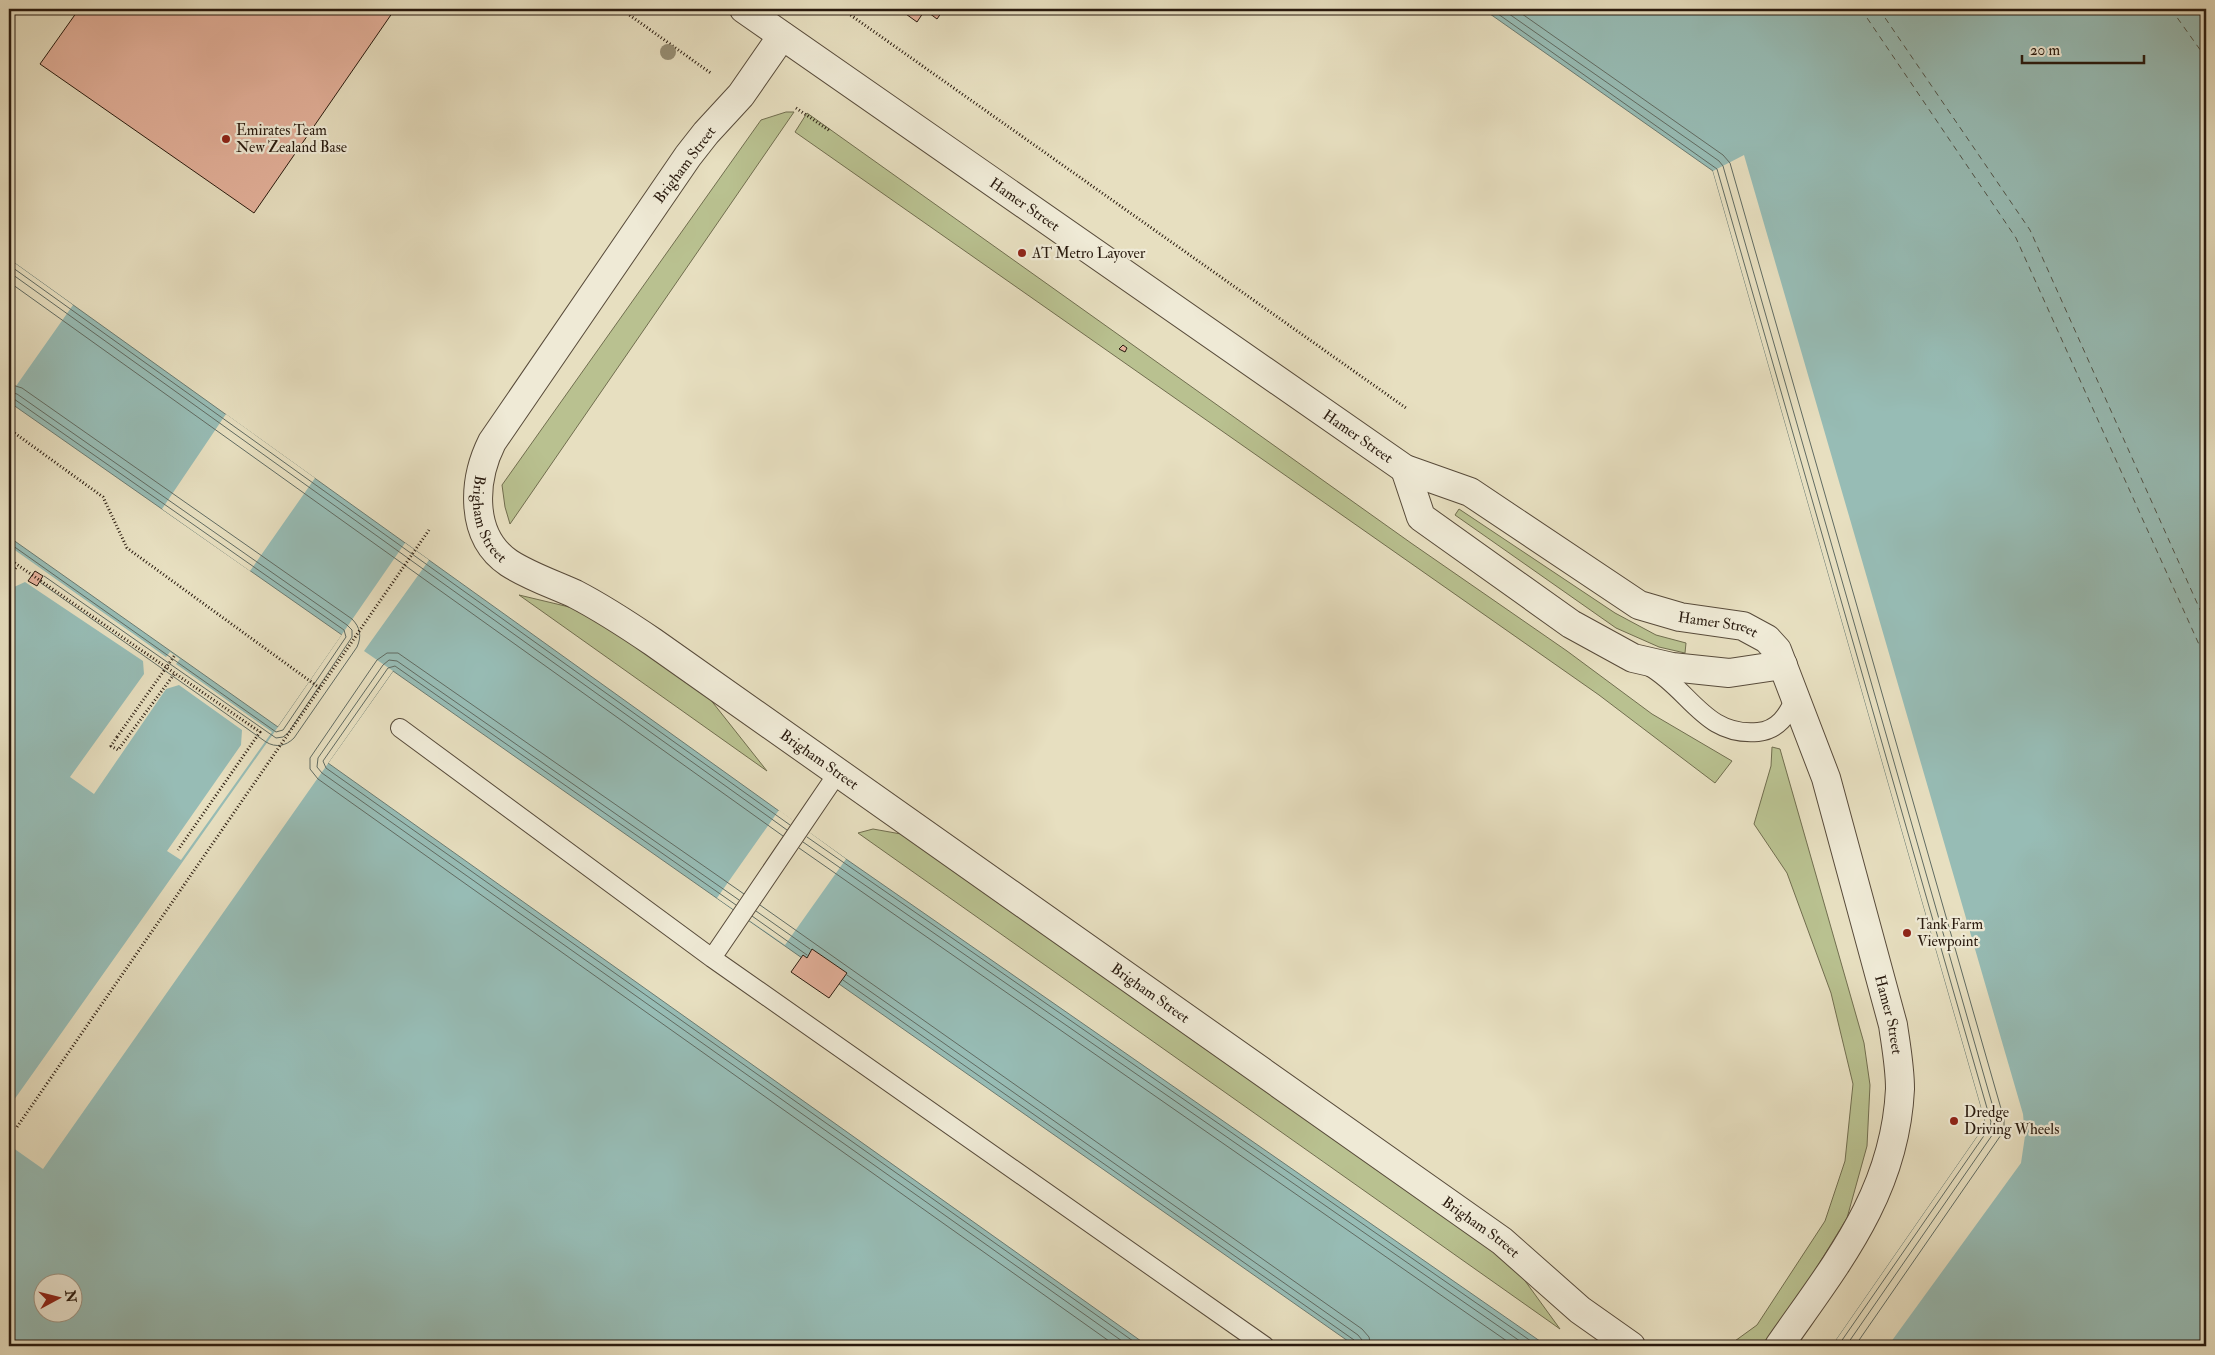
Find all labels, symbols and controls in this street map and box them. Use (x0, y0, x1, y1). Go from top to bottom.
scale bar (2022, 32, 2145, 64)
text: 20 m (2030, 41, 2060, 60)
place label: Emirates Team New Zealand Base (236, 121, 347, 157)
street label: Brigham Street (650, 123, 720, 207)
marker: Emirates Team New Zealand Base (220, 133, 232, 145)
street label: Hamer Street (986, 173, 1064, 235)
place label: AT Metro Layover (1031, 244, 1146, 263)
marker: AT Metro Layover (1016, 247, 1028, 259)
street label: Hamer Street (1319, 405, 1397, 467)
street label: Brigham Street (469, 474, 511, 567)
street label: Hamer Street (1677, 607, 1761, 642)
street label: Brigham Street (776, 725, 863, 794)
place label: Tank Farm Viewpoint (1917, 915, 1983, 952)
marker: Tank Farm Viewpoint (1901, 927, 1913, 939)
street label: Brigham Street (1107, 959, 1193, 1027)
street label: Hamer Street (1870, 973, 1907, 1056)
place label: Dredge Driving Wheels (1964, 1103, 2059, 1139)
marker: Dredge Driving Wheels (1948, 1115, 1960, 1127)
street label: Brigham Street (1438, 1192, 1524, 1262)
north arrow (32, 1272, 82, 1322)
text: N (61, 1288, 80, 1304)

